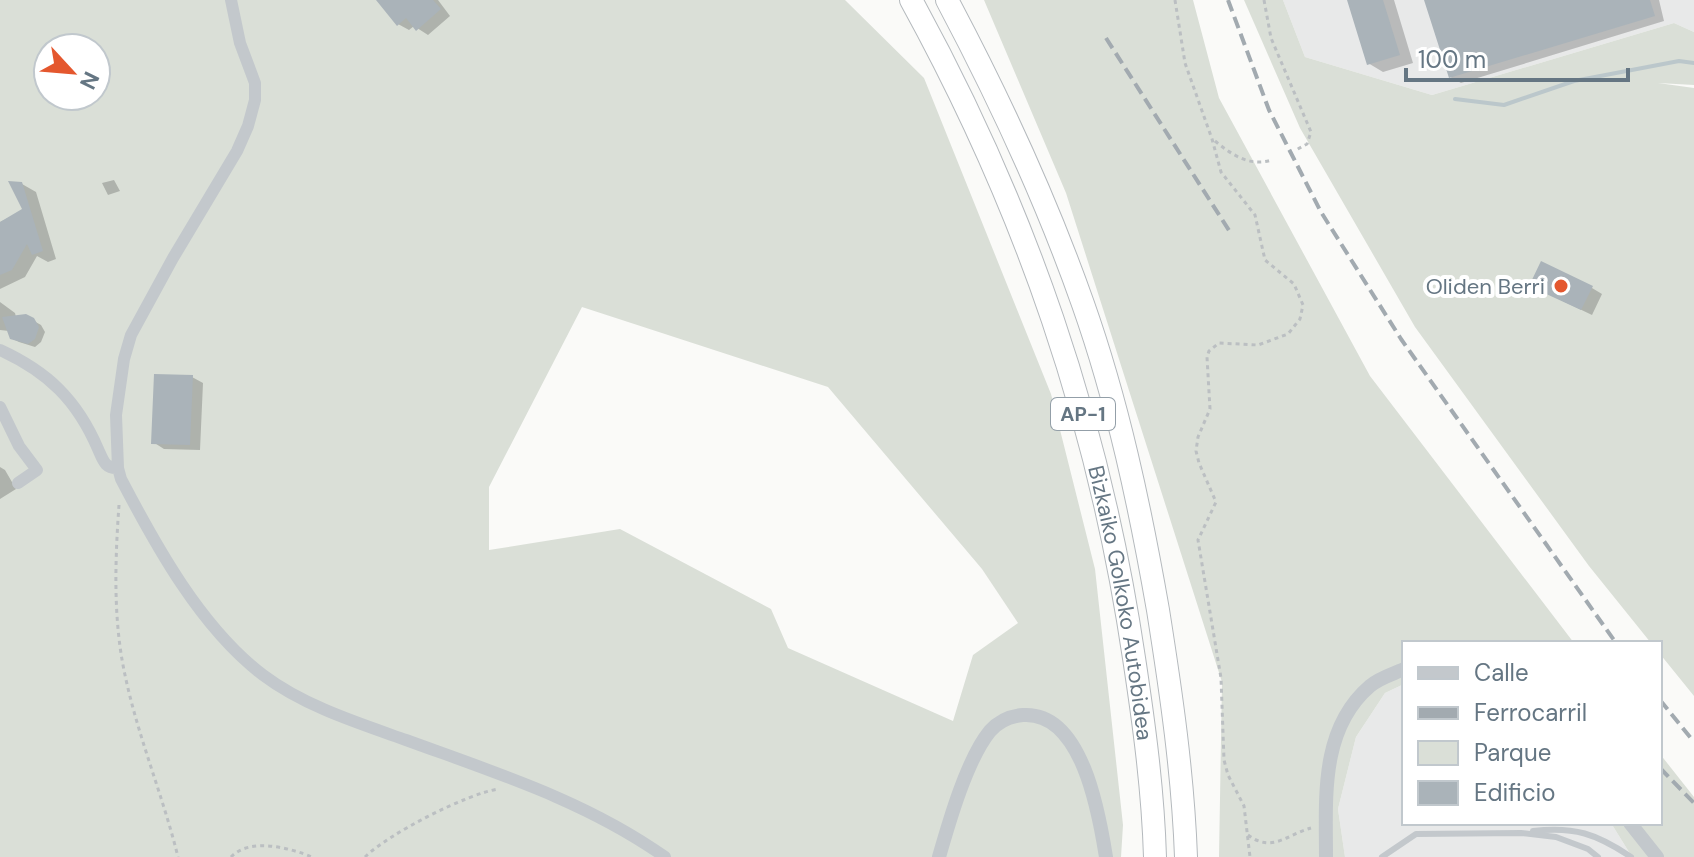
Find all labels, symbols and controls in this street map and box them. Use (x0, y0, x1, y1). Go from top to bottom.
north arrow (32, 32, 112, 112)
scale bar (1406, 32, 1628, 82)
text: 100 m (1418, 44, 1486, 75)
text: N (73, 67, 106, 94)
place label: Oliden Berri (1426, 272, 1545, 301)
marker: Oliden Berri (1552, 277, 1570, 295)
road number: AP-1 (1051, 398, 1115, 430)
street label: Bizkaiko Golkoko Autobidea (1081, 462, 1159, 742)
legend (1402, 641, 1662, 825)
text: Calle (1474, 657, 1529, 688)
text: Ferrocarril (1474, 697, 1587, 728)
text: Parque (1474, 737, 1551, 768)
text: Edificio (1474, 777, 1556, 808)

